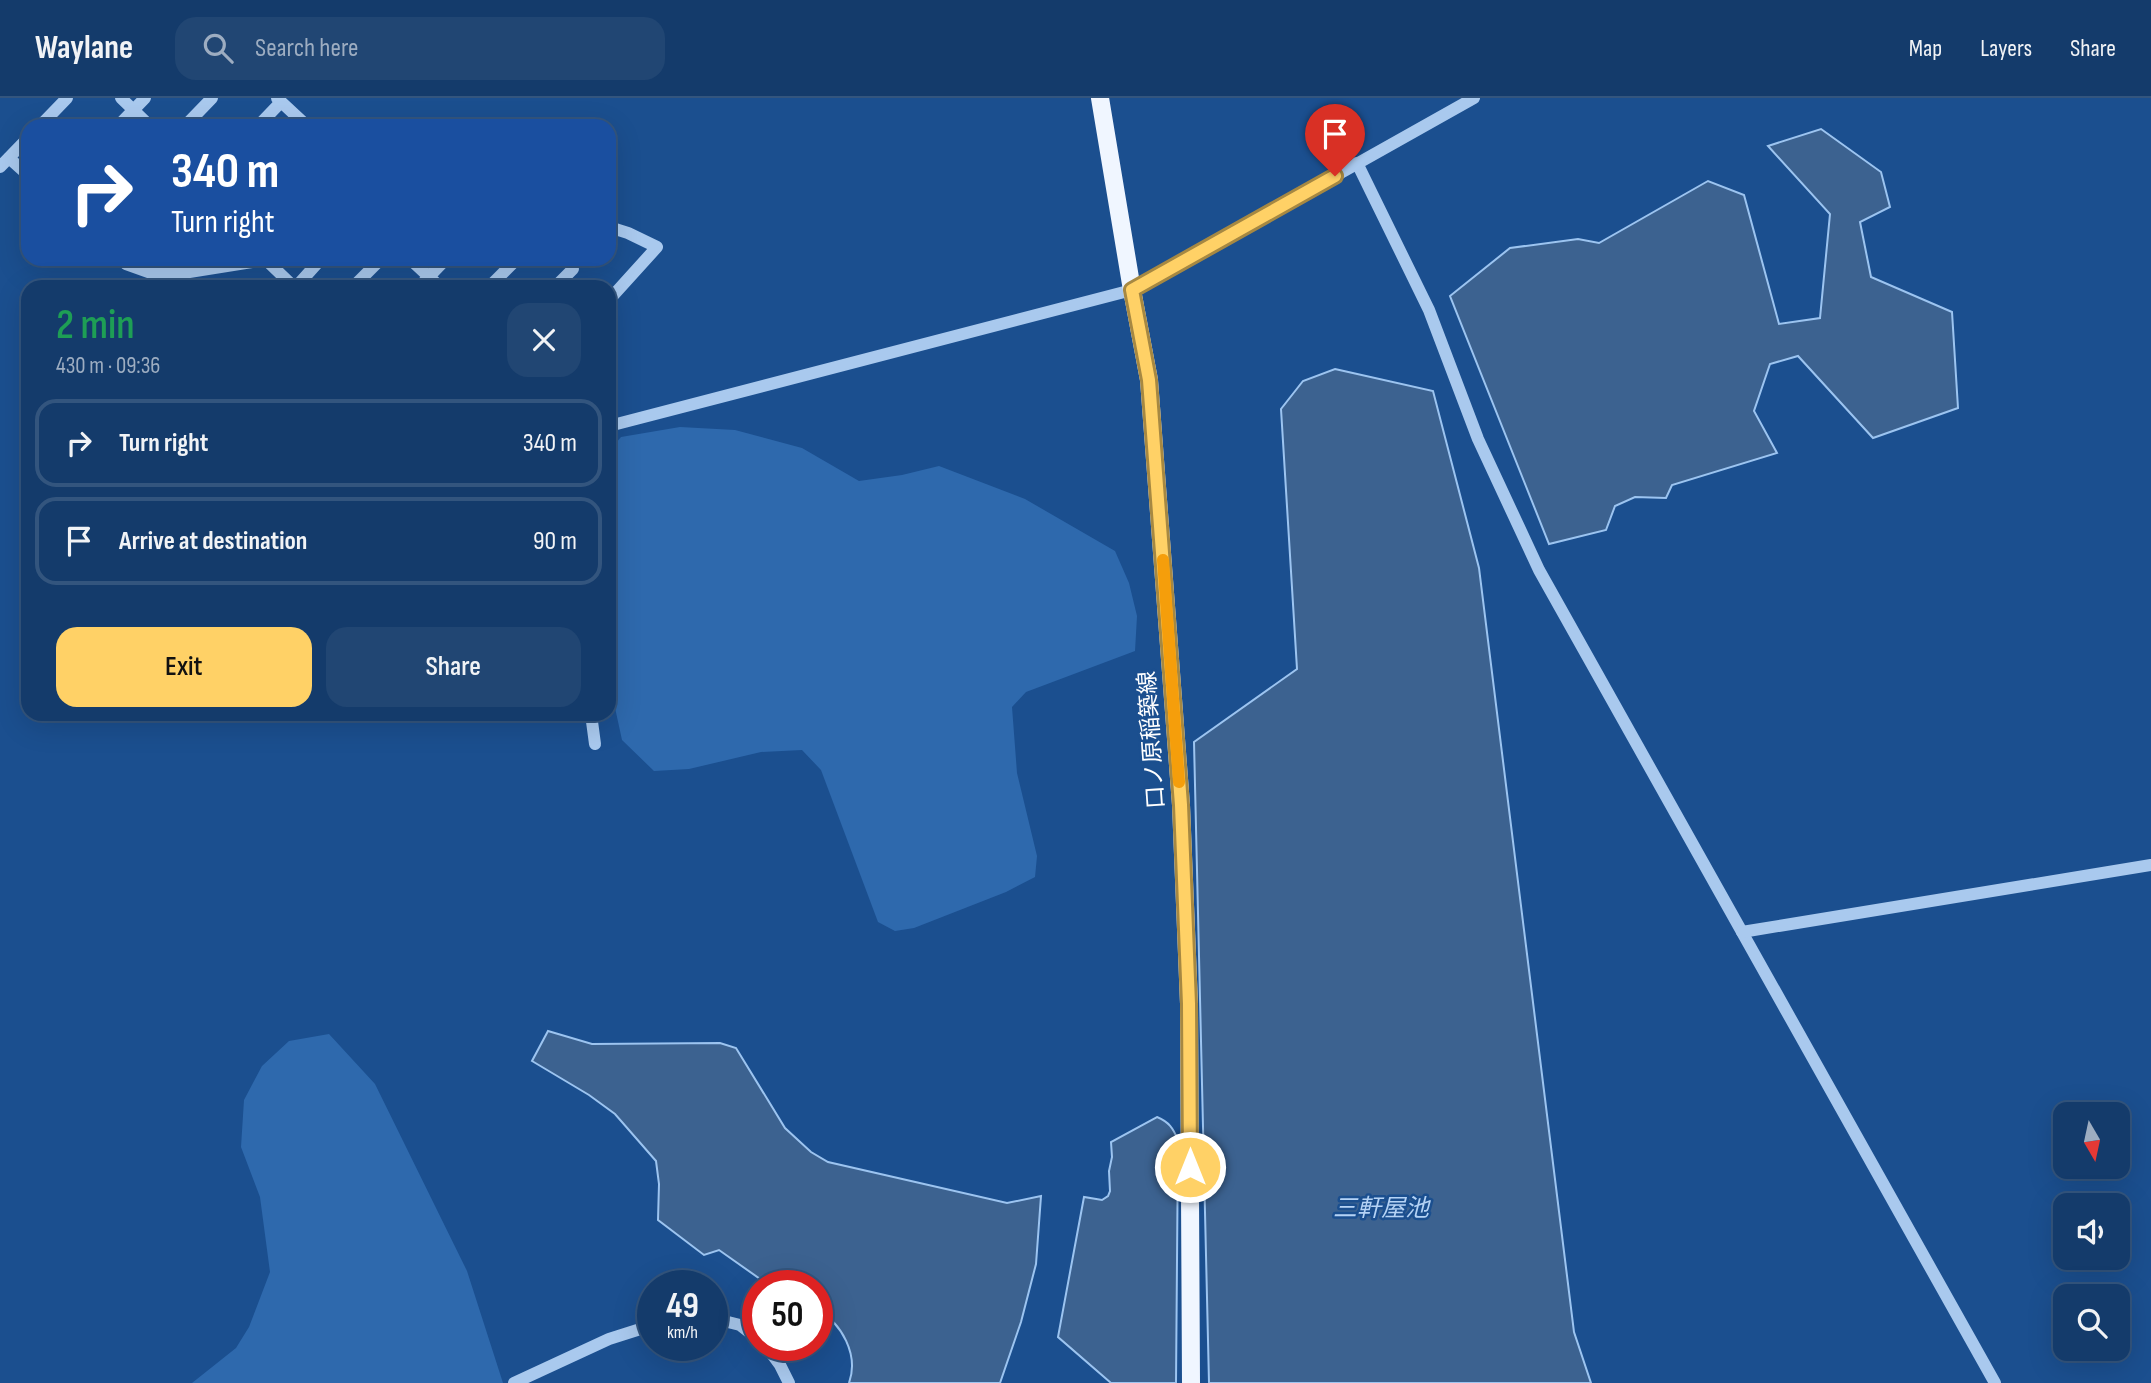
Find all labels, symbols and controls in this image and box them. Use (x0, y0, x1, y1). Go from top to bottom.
search box (175, 17, 665, 80)
text: Waylane (35, 28, 133, 68)
icon: search (199, 29, 237, 67)
text: Search here (255, 33, 358, 64)
text: Map (1909, 34, 1942, 63)
text: Layers (1980, 34, 2032, 63)
text: Share (2070, 34, 2116, 63)
pin (1305, 104, 1365, 176)
icon: arrive (1316, 115, 1354, 153)
text: 340 m (171, 143, 279, 202)
icon: right (56, 147, 147, 238)
text: Turn right (171, 203, 275, 242)
text: 2 min (56, 300, 135, 351)
button: close (507, 303, 581, 377)
text: 430 m · 09:36 (56, 352, 160, 380)
icon: right (60, 424, 98, 462)
text: Turn right (119, 428, 208, 459)
text: 340 m (523, 428, 577, 459)
icon: arrive (60, 522, 98, 560)
text: Arrive at destination (119, 526, 307, 557)
text: 90 m (533, 526, 577, 557)
button: Exit (56, 627, 312, 707)
button: Share (326, 627, 581, 707)
street label: 口ノ原稲築線 (1133, 670, 1171, 810)
north arrow (2053, 1102, 2130, 1180)
map controls (2053, 1102, 2130, 1361)
position arrow (1153, 1130, 1227, 1204)
button: sound (2053, 1193, 2130, 1270)
water label: 三軒屋池 (1333, 1194, 1431, 1223)
speed limit sign: 50 (742, 1270, 833, 1361)
button: search (2053, 1284, 2130, 1361)
text: 49 (666, 1285, 699, 1328)
text: km/h (667, 1322, 698, 1343)

